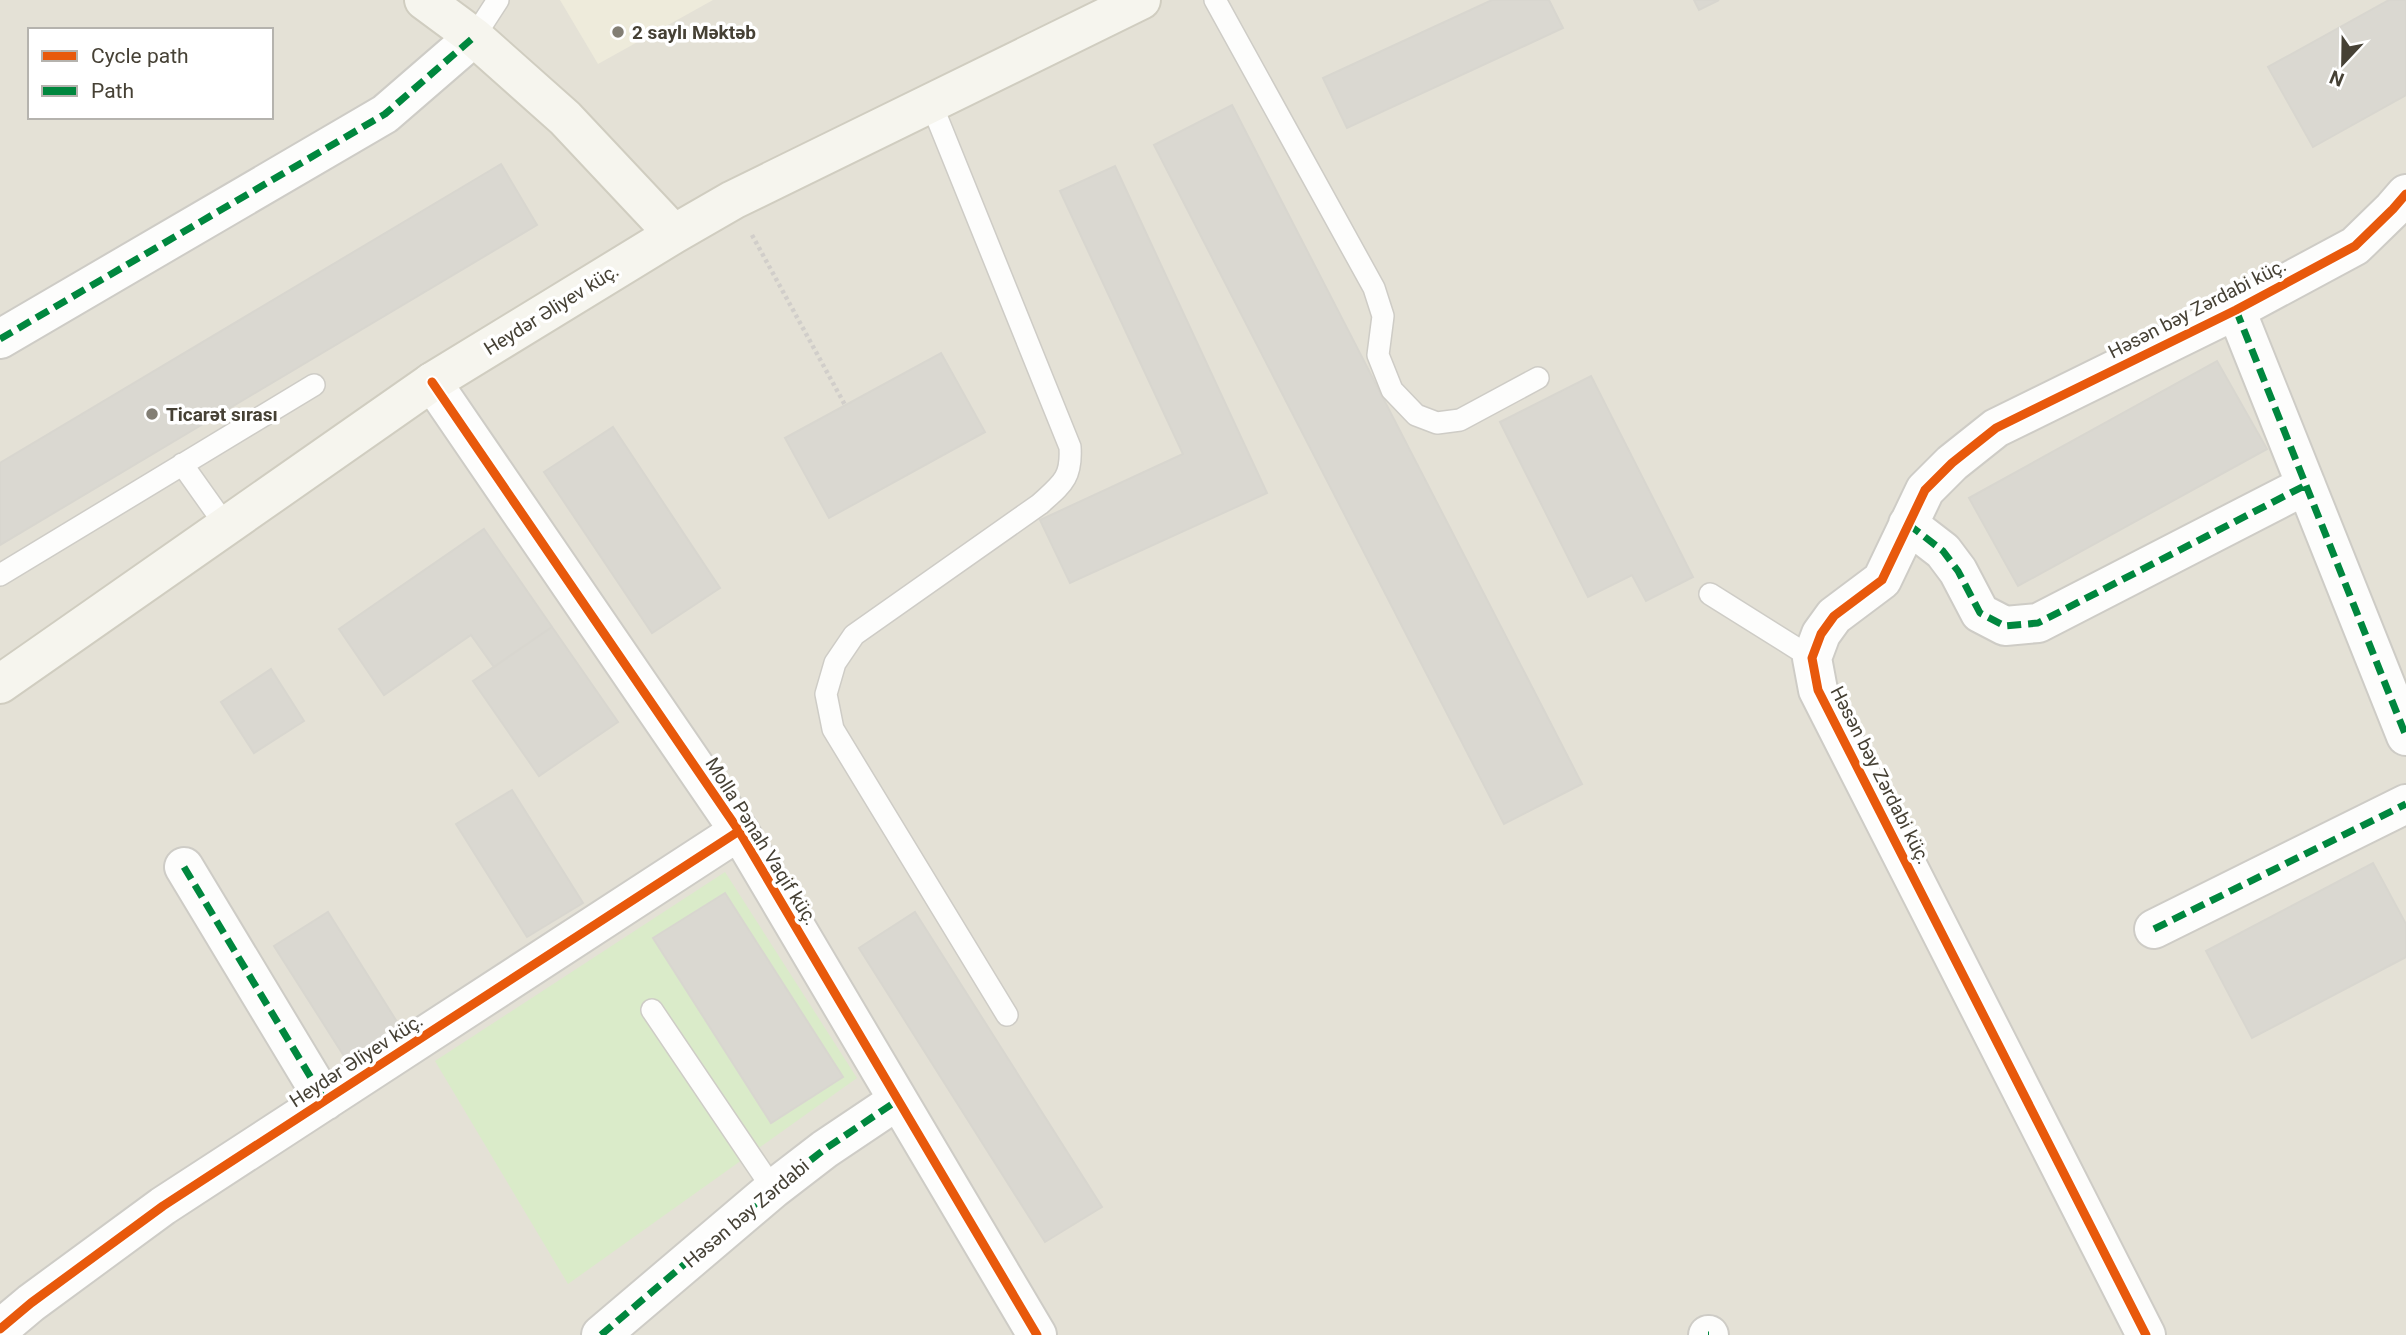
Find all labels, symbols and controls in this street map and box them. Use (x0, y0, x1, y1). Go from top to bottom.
place label: 2 saylı Məktəb (632, 21, 756, 44)
marker: 2 saylı Məktəb (610, 24, 626, 40)
legend (28, 28, 273, 119)
north arrow (2308, 28, 2378, 98)
text: Cycle path (91, 44, 189, 68)
text: N (2326, 65, 2347, 91)
text: Path (91, 79, 134, 103)
street label: Həsən bəy Zərdabi küç. (2104, 254, 2290, 363)
street label: Heydər Əliyev küç. (480, 259, 623, 360)
place label: Ticarət sırası (166, 403, 278, 426)
marker: Ticarət sırası (144, 406, 160, 422)
street label: Həsən bəy Zərdabi küç. (1826, 682, 1935, 868)
street label: Molla Pənah Vaqif küç. (701, 753, 823, 929)
street label: Heydər Əliyev küç. (285, 1009, 427, 1112)
street label: Həsən bəy Zərdabi (679, 1154, 814, 1273)

